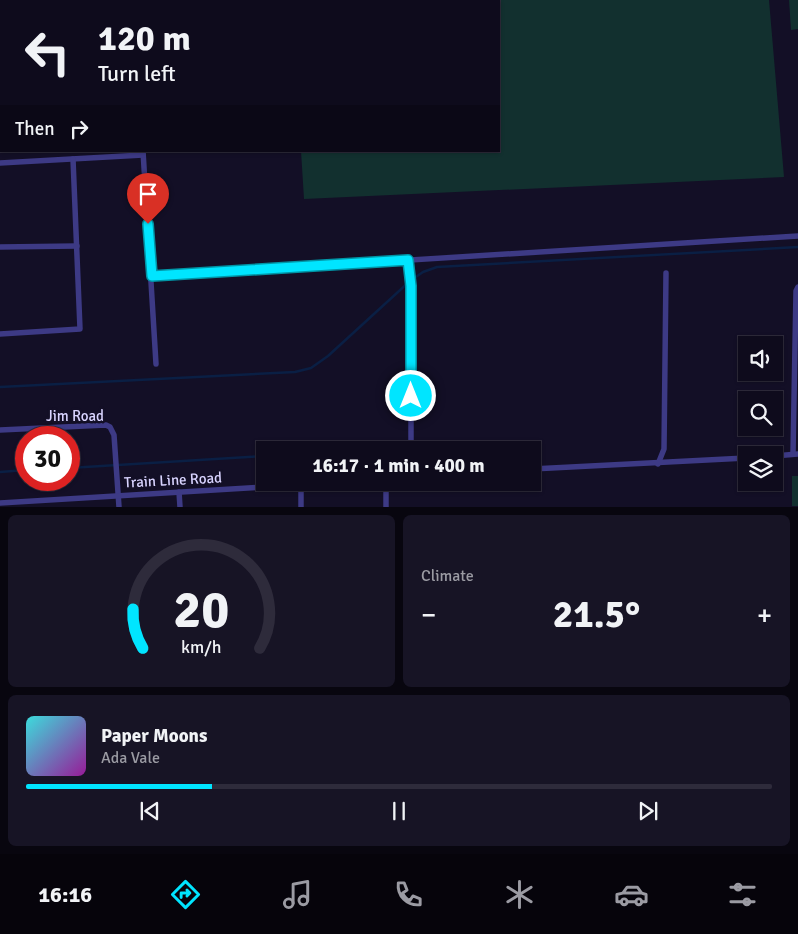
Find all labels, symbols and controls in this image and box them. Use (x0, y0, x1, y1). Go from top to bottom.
text: 120 m (98, 17, 191, 60)
icon: left (15, 20, 80, 85)
text: Turn left (98, 60, 176, 87)
icon: right (65, 115, 93, 143)
text: Then (15, 117, 55, 141)
pin (127, 173, 169, 224)
icon: arrive (134, 180, 162, 208)
map controls (738, 336, 783, 491)
button: sound (738, 336, 783, 381)
position arrow (384, 369, 436, 421)
button: search (738, 391, 783, 436)
street label: Jim Road (46, 407, 104, 425)
speed limit sign: 30 (15, 426, 80, 491)
button: layers (738, 446, 783, 491)
text: 16:17 · 1 min · 400 m (312, 454, 485, 478)
street label: Train Line Road (124, 468, 222, 492)
text: Climate (421, 566, 474, 586)
text: 20 (173, 578, 230, 642)
text: 21.5° (553, 591, 640, 638)
text: − (421, 598, 436, 632)
text: + (757, 598, 772, 632)
text: km/h (181, 636, 222, 658)
text: Paper Moons (101, 724, 207, 748)
text: Ada Vale (101, 748, 160, 768)
icon: previous (136, 797, 164, 825)
icon: pause (385, 797, 413, 825)
icon: next (634, 797, 662, 825)
icon: directions (168, 877, 203, 912)
icon: music (280, 877, 315, 912)
icon: phone (391, 877, 426, 912)
icon: climate (502, 877, 537, 912)
icon: car (614, 877, 649, 912)
icon: filters (725, 877, 760, 912)
text: 16:16 (38, 881, 92, 908)

